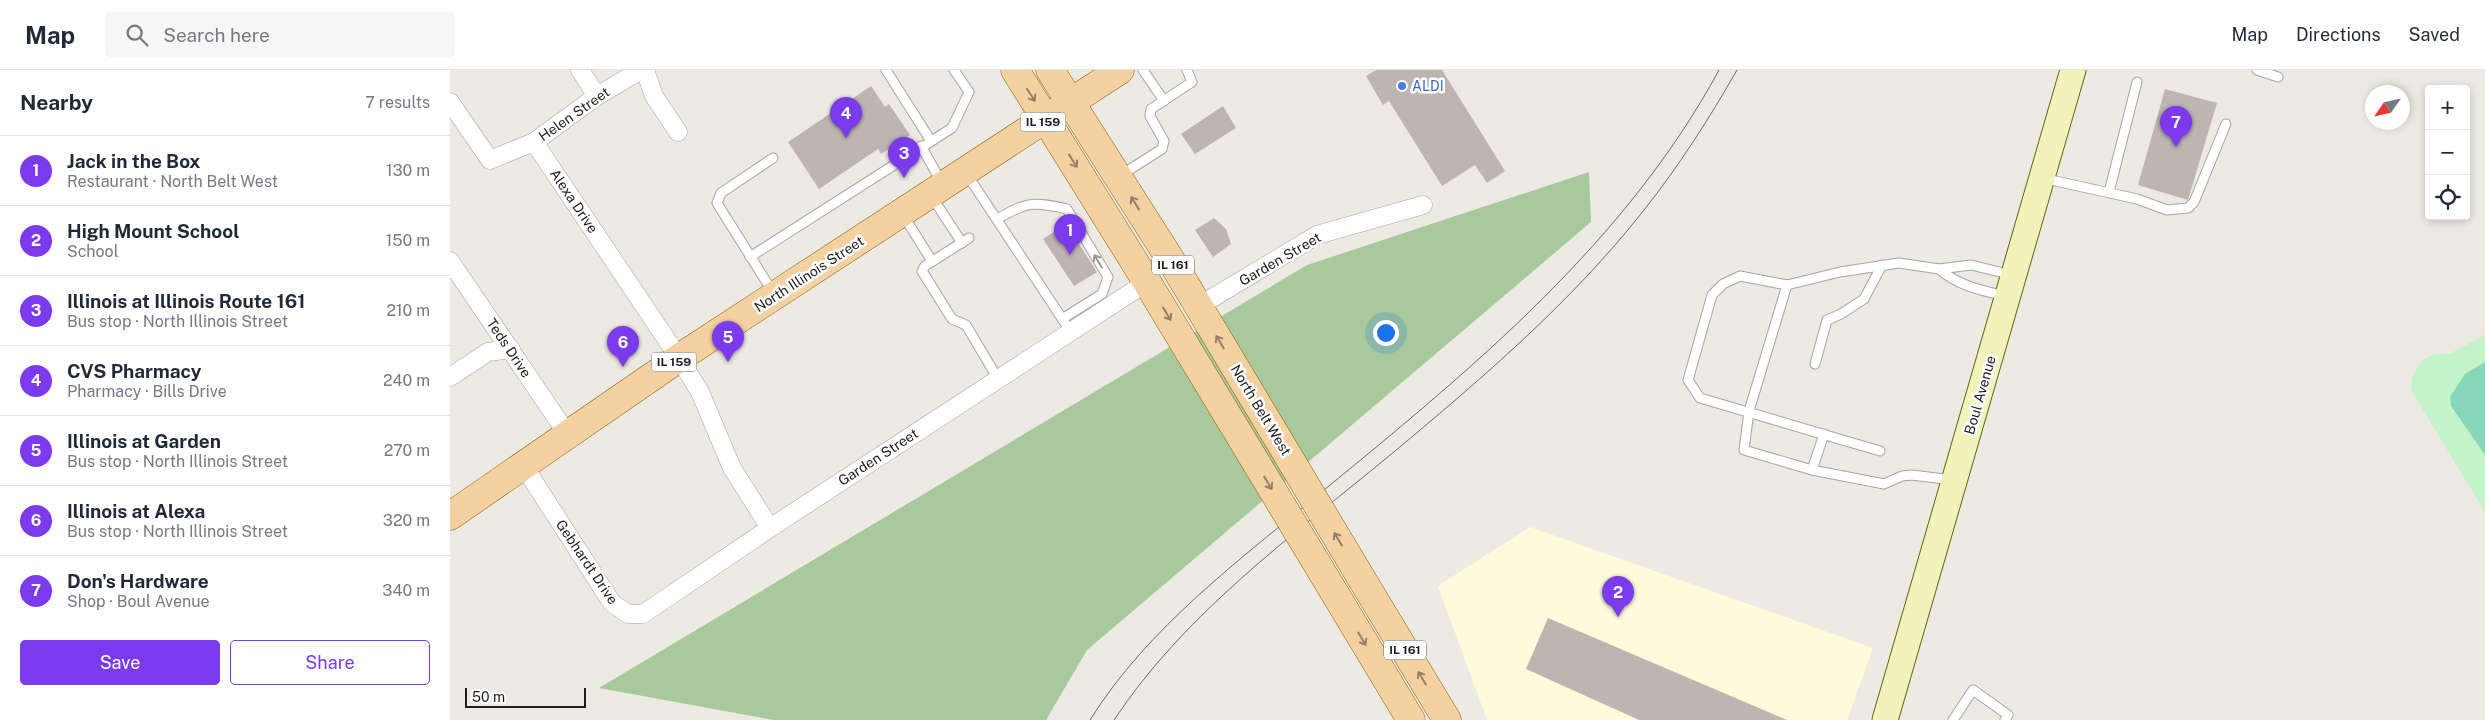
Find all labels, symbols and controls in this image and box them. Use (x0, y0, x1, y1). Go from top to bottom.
search box (105, 12, 455, 57)
text: Map (25, 21, 75, 49)
icon: search (123, 21, 151, 49)
text: Search here (163, 24, 270, 46)
text: Map (2231, 24, 2268, 45)
text: Directions (2296, 24, 2381, 45)
text: Saved (2409, 24, 2460, 45)
place label: ALDI (1412, 78, 1444, 94)
marker: ALDI (1396, 80, 1408, 92)
street label: Helen Street (536, 84, 612, 144)
north arrow (2365, 85, 2410, 130)
map controls (2425, 85, 2470, 220)
button: + (2425, 85, 2470, 130)
one-way arrow (1026, 87, 1036, 101)
text: Nearby (20, 90, 93, 115)
text: 7 results (365, 93, 430, 112)
pin: 4 (830, 97, 862, 138)
pin: 7 (2160, 106, 2192, 147)
road number: IL 159 (1020, 112, 1066, 132)
button: − (2425, 130, 2470, 175)
pin: 3 (888, 137, 920, 178)
text: Jack in the Box (67, 150, 201, 172)
one-way arrow (1068, 153, 1078, 167)
text: 1 (33, 161, 39, 180)
text: 130 m (386, 161, 430, 180)
street label: Alexa Drive (547, 166, 601, 236)
text: Restaurant · North Belt West (67, 172, 278, 191)
button: locate (2425, 175, 2470, 220)
one-way arrow (1130, 197, 1140, 211)
pin: 1 (1054, 214, 1086, 255)
text: High Mount School (67, 220, 239, 242)
street label: Garden Street (1236, 229, 1324, 289)
text: 2 (31, 231, 41, 250)
text: 150 m (386, 231, 430, 250)
street label: North Illinois Street (751, 233, 867, 315)
text: School (67, 242, 118, 261)
one-way arrow (1092, 254, 1102, 268)
road number: IL 161 (1152, 256, 1194, 274)
text: Illinois at Illinois Route 161 (67, 290, 305, 312)
text: 3 (31, 301, 41, 320)
text: 210 m (386, 301, 430, 320)
one-way arrow (1162, 307, 1172, 321)
text: Bus stop · North Illinois Street (67, 312, 288, 331)
street label: Teds Drive (483, 316, 535, 381)
your location (1373, 320, 1399, 346)
pin: 5 (712, 321, 744, 362)
pin: 6 (607, 326, 639, 367)
one-way arrow (1215, 335, 1225, 349)
road number: IL 159 (652, 352, 696, 372)
street label: Boul Avenue (1961, 354, 1999, 436)
text: CVS Pharmacy (67, 360, 201, 382)
street label: North Belt West (1228, 362, 1294, 458)
text: 4 (31, 371, 41, 390)
text: 240 m (383, 371, 430, 390)
text: Pharmacy · Bills Drive (67, 382, 227, 401)
street label: Garden Street (835, 425, 921, 489)
text: Illinois at Garden (67, 430, 221, 452)
text: 5 (31, 441, 41, 460)
text: 270 m (384, 441, 430, 460)
text: Bus stop · North Illinois Street (67, 452, 288, 471)
one-way arrow (1264, 475, 1274, 489)
text: Illinois at Alexa (67, 500, 205, 522)
text: 6 (31, 511, 41, 530)
text: 320 m (383, 511, 430, 530)
street label: Gebhardt Drive (553, 517, 621, 607)
text: Bus stop · North Illinois Street (67, 522, 288, 541)
one-way arrow (1332, 533, 1342, 547)
text: Don's Hardware (67, 570, 209, 592)
pin: 2 (1602, 576, 1634, 617)
text: 7 (31, 581, 41, 600)
text: 340 m (382, 581, 430, 600)
text: Shop · Boul Avenue (67, 592, 210, 611)
one-way arrow (1358, 632, 1368, 646)
button: Save (20, 640, 220, 685)
button: Share (230, 640, 430, 685)
road number: IL 161 (1384, 640, 1426, 660)
one-way arrow (1416, 672, 1426, 686)
scale bar (465, 685, 586, 708)
text: 50 m (472, 689, 505, 705)

